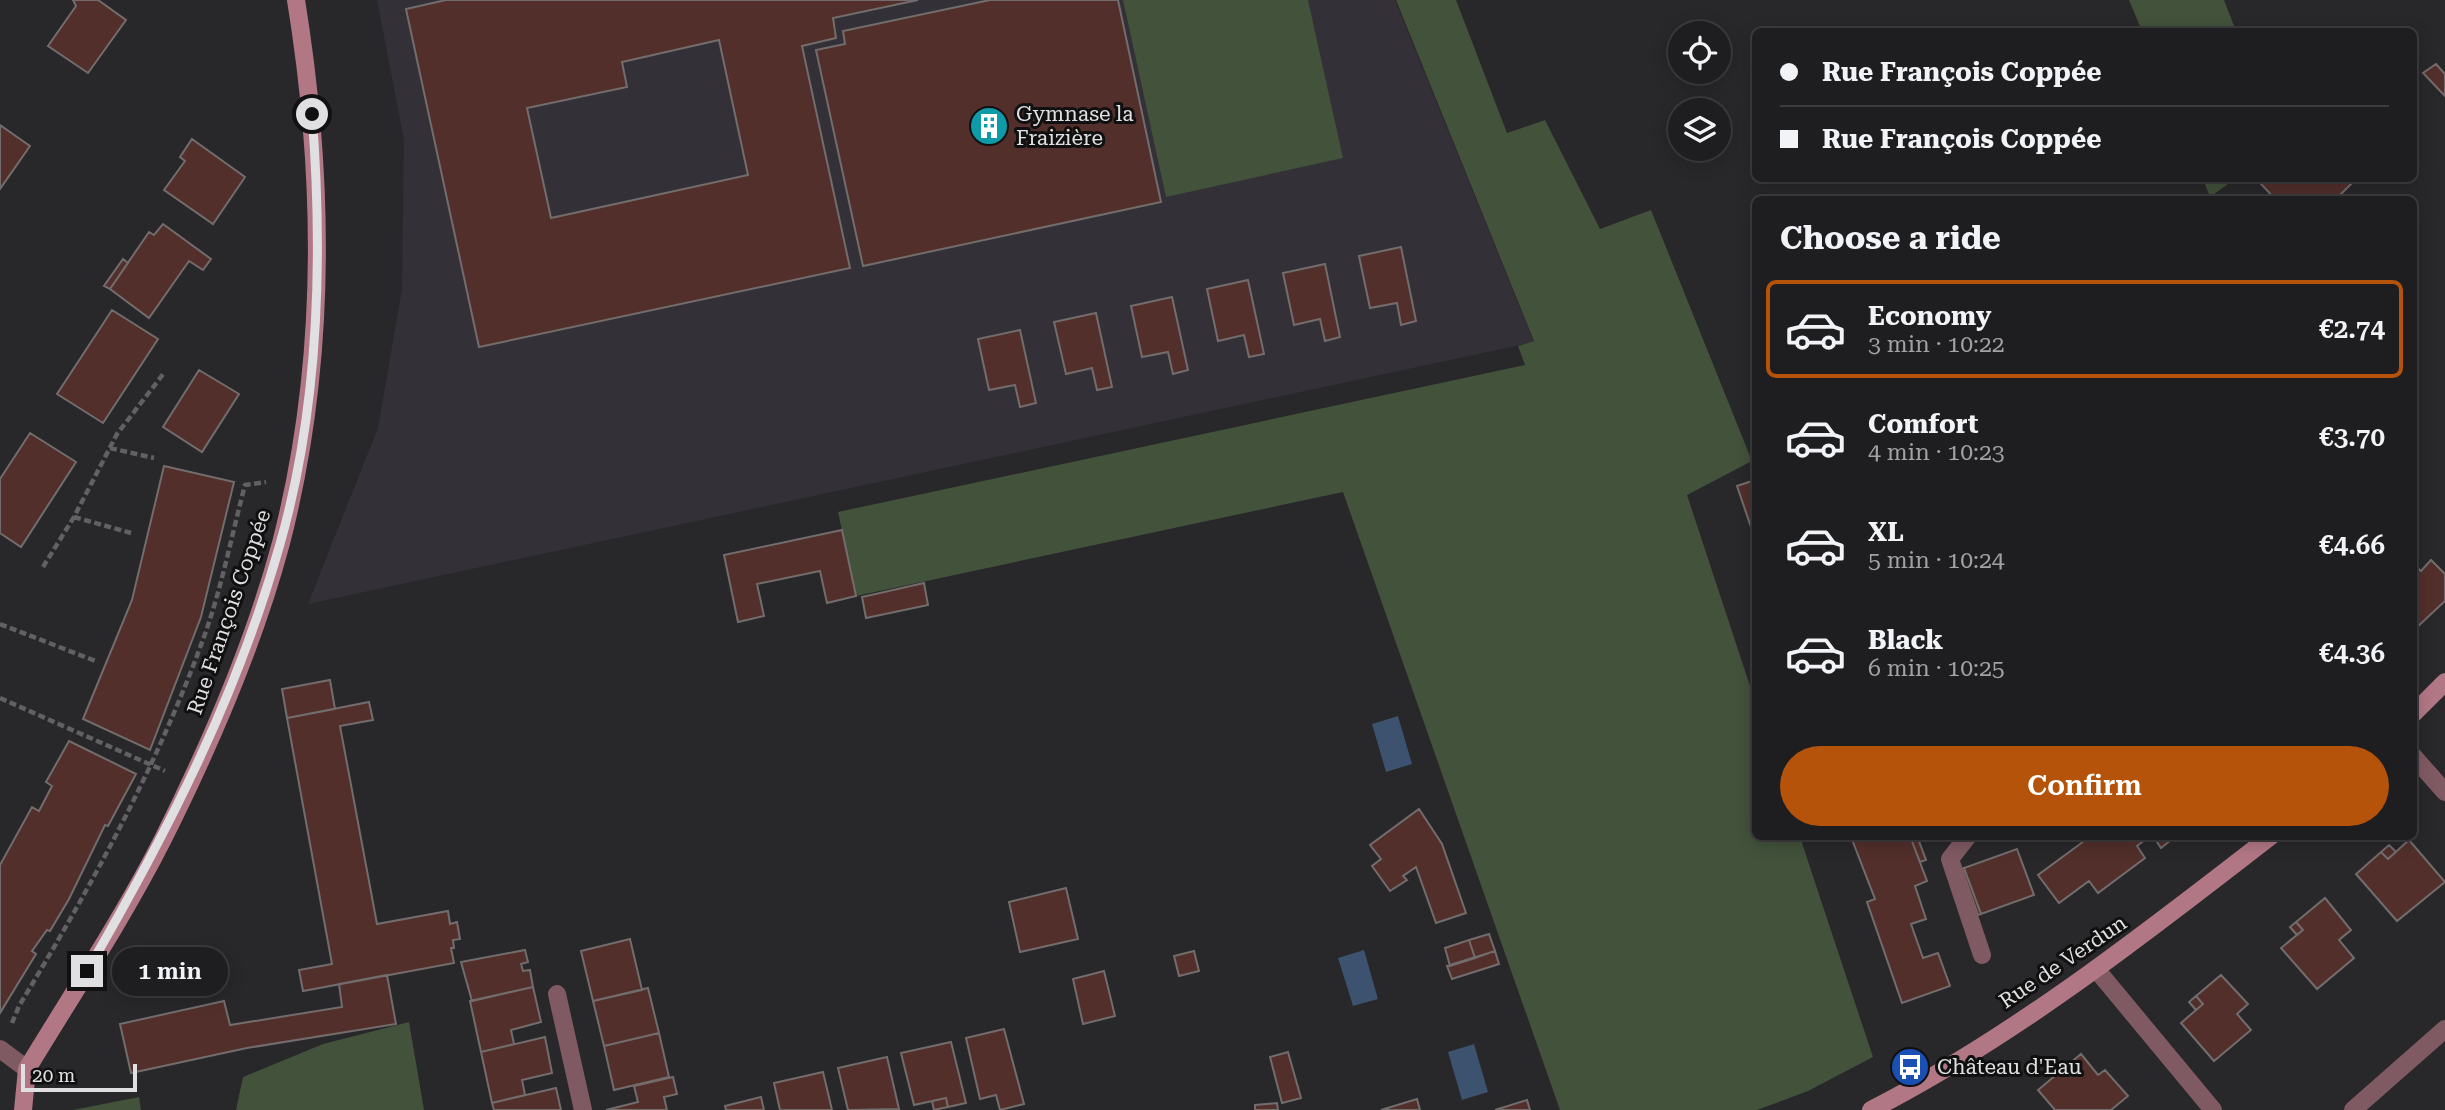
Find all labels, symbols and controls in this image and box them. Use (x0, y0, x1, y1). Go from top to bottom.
map controls (1668, 21, 1731, 161)
button: locate (1668, 21, 1731, 84)
text: Rue François Coppée (1822, 57, 2101, 87)
route start (296, 98, 328, 130)
button: layers (1668, 98, 1731, 161)
place label: Gymnase la Fraizière (1016, 102, 1134, 150)
building icon: Gymnase la Fraizière (968, 105, 1010, 147)
text: Rue François Coppée (1822, 124, 2101, 154)
text: Choose a ride (1780, 219, 2001, 257)
icon: car (1784, 298, 1847, 361)
text: Economy (1868, 301, 1991, 331)
text: €2.74 (2319, 314, 2385, 344)
text: 3 min · 10:22 (1868, 331, 2005, 358)
icon: car (1784, 406, 1847, 469)
text: Comfort (1868, 409, 1978, 439)
text: €3.70 (2319, 422, 2385, 452)
text: 4 min · 10:23 (1868, 439, 2005, 466)
street label: Rue François Coppée (183, 506, 275, 718)
icon: car (1784, 514, 1847, 577)
text: XL (1868, 517, 1904, 547)
text: €4.66 (2319, 530, 2385, 560)
text: 5 min · 10:24 (1868, 547, 2005, 574)
icon: car (1784, 622, 1847, 685)
text: Black (1868, 625, 1943, 655)
text: €4.36 (2319, 638, 2385, 668)
text: 6 min · 10:25 (1868, 655, 2005, 682)
button: Confirm (1780, 746, 2389, 826)
street label: Rue de Verdun (1995, 910, 2131, 1013)
callout: 1 min (112, 946, 227, 996)
route end (71, 955, 103, 987)
text: 1 min (138, 958, 202, 985)
bus stop icon: Château d'Eau (1889, 1046, 1931, 1088)
place label: Château d'Eau (1937, 1055, 2082, 1079)
scale bar (21, 1061, 136, 1093)
text: 20 m (32, 1064, 75, 1087)

